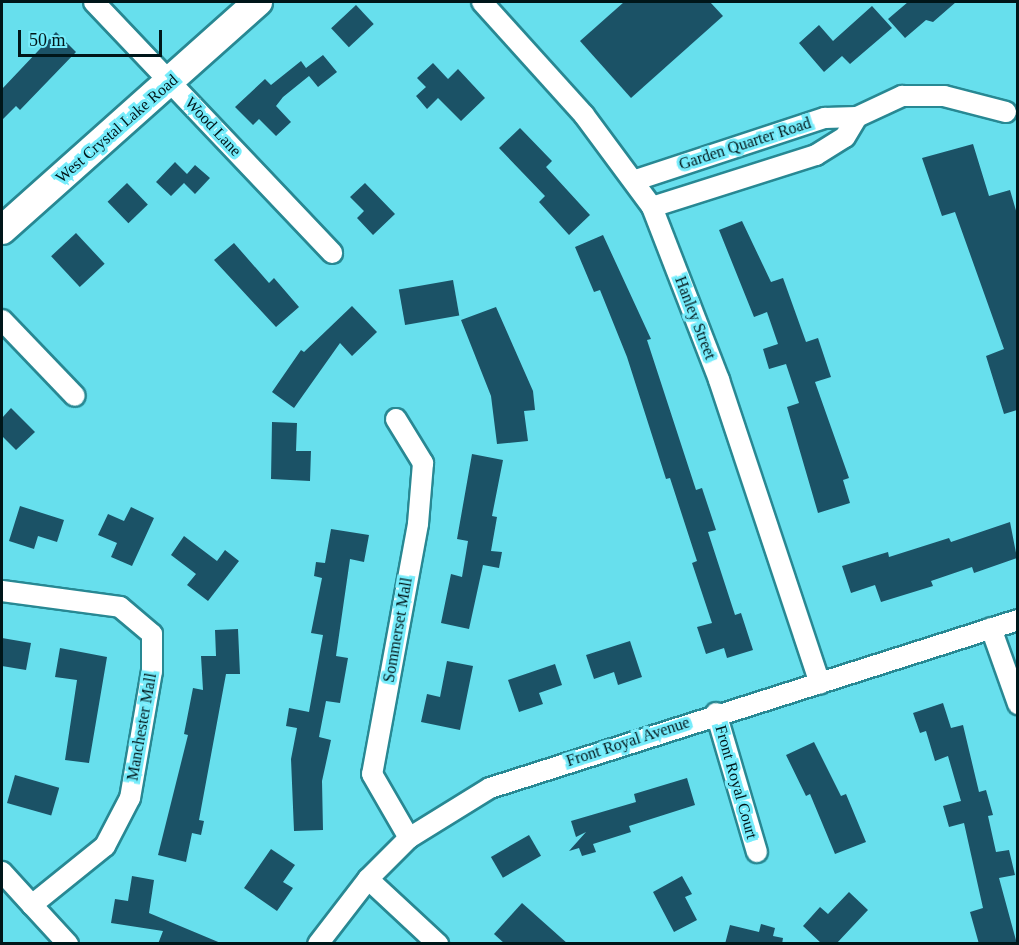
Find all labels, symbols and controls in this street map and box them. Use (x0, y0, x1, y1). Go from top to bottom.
scale bar (21, 18, 165, 56)
text: 50 m (29, 30, 66, 50)
street label: West Crystal Lake Road (52, 71, 182, 187)
street label: Wood Lane (181, 93, 245, 161)
street label: Garden Quarter Road (677, 114, 813, 174)
street label: Hanley Street (670, 274, 720, 362)
street label: Sommerset Mall (379, 576, 417, 684)
street label: Manchester Mall (123, 672, 161, 782)
street label: Front Royal Avenue (563, 713, 693, 771)
street label: Front Royal Court (711, 723, 761, 841)

